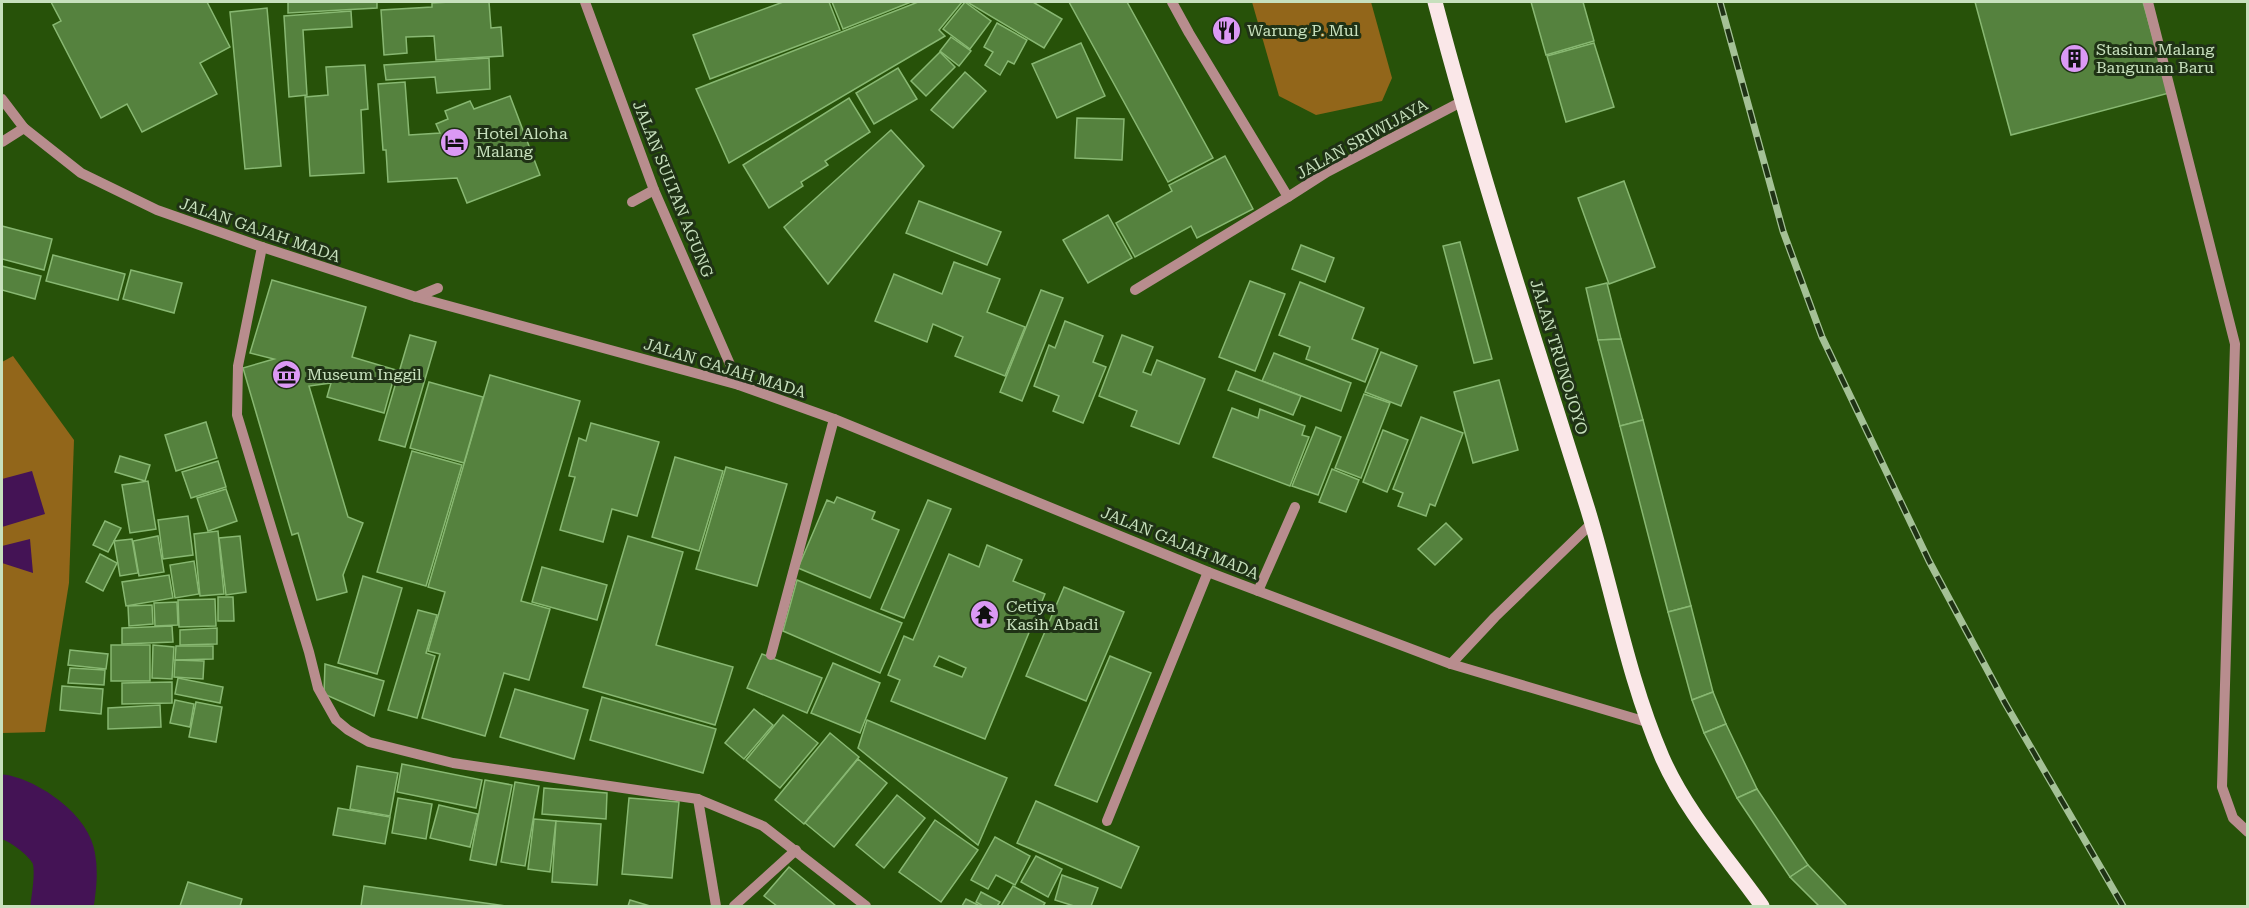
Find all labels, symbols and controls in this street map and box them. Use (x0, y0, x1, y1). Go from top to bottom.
restaurant icon: Warung P. Mul (1210, 14, 1242, 46)
place label: Warung P. Mul (1247, 21, 1359, 40)
place label: Stasiun Malang Bangunan Baru (2096, 40, 2215, 77)
building icon: Stasiun Malang Bangunan Baru (2059, 42, 2091, 74)
street label: JALAN SRIWIJAYA (1293, 95, 1432, 183)
street label: JALAN SULTAN AGUNG (629, 98, 717, 281)
place label: Hotel Aloha Malang (476, 124, 568, 161)
hotel icon: Hotel Aloha Malang (439, 126, 471, 158)
street label: JALAN GAJAH MADA (177, 194, 344, 267)
street label: JALAN TRUNOJOYO (1526, 277, 1592, 437)
street label: JALAN GAJAH MADA (642, 334, 809, 402)
museum icon: Museum Inggil (270, 358, 302, 390)
place label: Museum Inggil (307, 365, 422, 384)
street label: JALAN GAJAH MADA (1098, 503, 1263, 584)
place label: Cetiya Kasih Abadi (1006, 597, 1099, 634)
temple icon: Cetiya Kasih Abadi (969, 599, 1001, 631)

